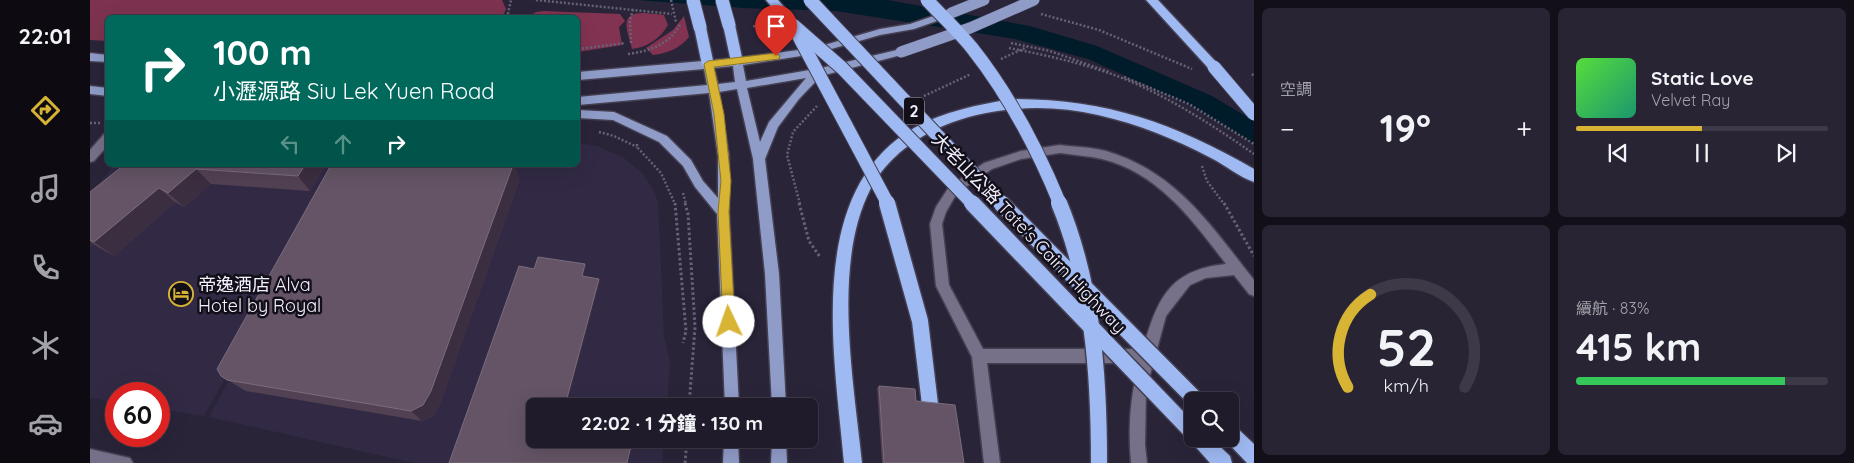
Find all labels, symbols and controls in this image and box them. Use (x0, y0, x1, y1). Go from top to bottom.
pin (755, 5, 797, 56)
icon: arrive (762, 12, 790, 40)
text: 22:01 (18, 22, 72, 50)
text: 100 m (213, 30, 312, 74)
icon: right (130, 35, 195, 100)
text: Static Love (1651, 66, 1754, 90)
text: 小瀝源路 Siu Lek Yuen Road (213, 77, 495, 105)
text: 空調 (1280, 79, 1312, 99)
text: Velvet Ray (1651, 90, 1730, 110)
icon: directions (28, 93, 63, 128)
road number: 2 (904, 98, 924, 124)
text: 19° (1380, 104, 1431, 152)
text: − (1280, 111, 1295, 146)
text: + (1516, 111, 1532, 146)
street label: 大老山公路 Tate's Cairn Highway (927, 128, 1131, 338)
icon: left (276, 130, 304, 158)
icon: ahead (329, 130, 357, 158)
icon: right (382, 130, 410, 158)
icon: previous (1604, 139, 1632, 167)
icon: pause (1688, 139, 1716, 167)
icon: next (1772, 139, 1800, 167)
icon: music (28, 171, 63, 206)
icon: phone (28, 250, 63, 285)
place label: 帝逸酒店 Alva Hotel by Royal (198, 273, 321, 317)
hotel icon: 帝逸酒店 Alva Hotel by Royal (168, 281, 194, 307)
position arrow (702, 295, 754, 347)
text: 續航 · 83% (1576, 298, 1649, 318)
text: 52 (1376, 314, 1436, 379)
text: 415 km (1576, 323, 1701, 371)
icon: climate (28, 328, 63, 363)
text: km/h (1383, 374, 1429, 396)
speed limit sign: 60 (105, 382, 170, 447)
map controls (1184, 392, 1239, 447)
button: search (1184, 392, 1239, 447)
icon: car (28, 406, 63, 441)
text: 22:02 · 1 分鐘 · 130 m (581, 411, 763, 435)

